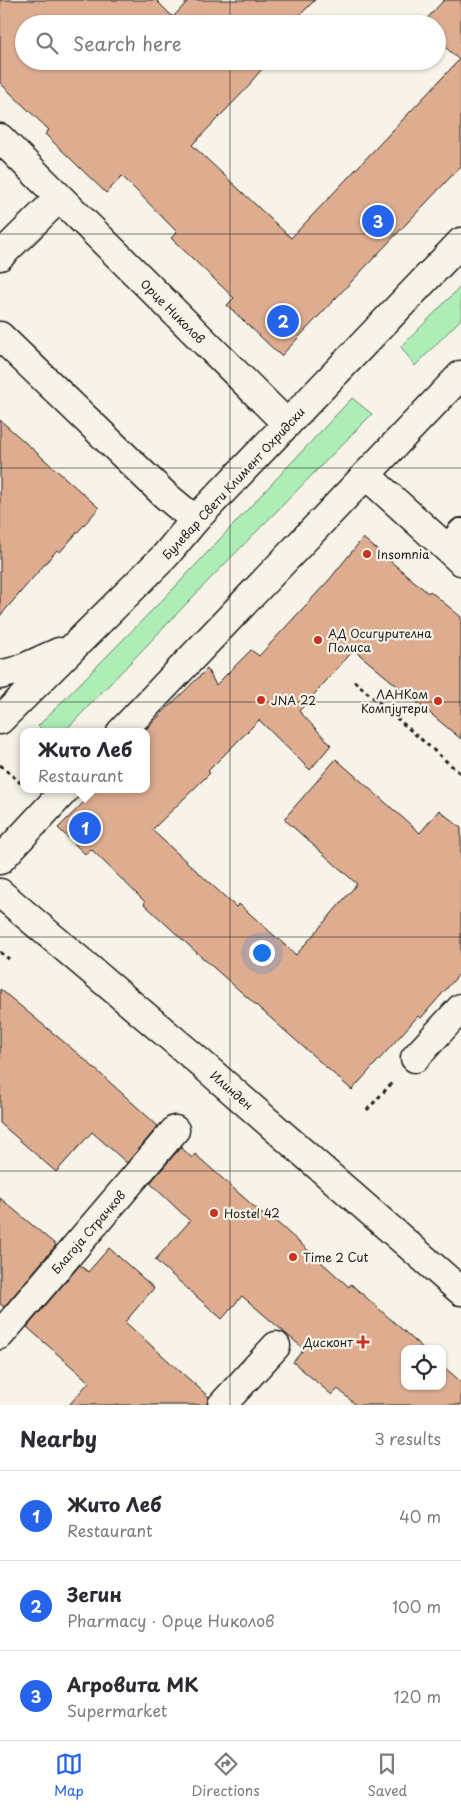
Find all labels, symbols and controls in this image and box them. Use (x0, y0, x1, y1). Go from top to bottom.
search box (15, 15, 446, 70)
icon: search (33, 29, 61, 57)
text: Search here (73, 29, 182, 57)
pin: 3 (362, 202, 394, 240)
street label: Орце Николов (137, 275, 209, 347)
pin: 2 (267, 302, 299, 340)
street label: Булевар Свети Климент Охридски (157, 403, 309, 563)
place label: Insomnia (377, 545, 430, 563)
marker: Insomnia (361, 548, 373, 560)
place label: АД Осигурителна Полиса (328, 624, 432, 656)
marker: АД Осигурителна Полиса (312, 634, 324, 646)
place label: ЛАНКом Компјутери (361, 685, 428, 717)
place label: JNA 22 (271, 691, 316, 709)
marker: JNA 22 (255, 694, 267, 706)
marker: ЛАНКом Компјутери (432, 695, 444, 707)
popup (20, 728, 150, 793)
text: Жито Леб (38, 735, 132, 763)
text: Restaurant (38, 763, 123, 787)
pin: 1 (69, 809, 101, 847)
your location (249, 940, 275, 966)
street label: Илинден (207, 1066, 257, 1114)
street label: Благоја Страчков (47, 1186, 129, 1278)
place label: Hostel 42 (224, 1204, 280, 1222)
marker: Hostel 42 (208, 1207, 220, 1219)
place label: Time 2 Cut (303, 1248, 368, 1266)
marker: Time 2 Cut (287, 1251, 299, 1263)
place label: Дисконт (303, 1333, 353, 1351)
marker: Дисконт (357, 1336, 369, 1348)
map controls (401, 1345, 446, 1390)
button: locate (401, 1345, 446, 1390)
text: Nearby (20, 1422, 97, 1454)
text: 3 results (374, 1426, 441, 1450)
text: Жито Леб (67, 1490, 162, 1518)
text: 1 (32, 1504, 40, 1528)
text: 40 m (399, 1504, 441, 1528)
text: Restaurant (67, 1518, 153, 1542)
text: Зегин (67, 1580, 122, 1608)
text: 2 (30, 1594, 42, 1618)
text: 100 m (392, 1594, 441, 1618)
text: Pharmacy · Орце Николов (67, 1608, 274, 1632)
text: Агровита МК (67, 1670, 198, 1698)
text: 3 (31, 1684, 41, 1708)
text: 120 m (394, 1684, 441, 1708)
text: Supermarket (67, 1698, 167, 1722)
tab: Map (54, 1750, 84, 1801)
tab: Directions (192, 1750, 260, 1801)
tab: Saved (367, 1750, 407, 1801)

